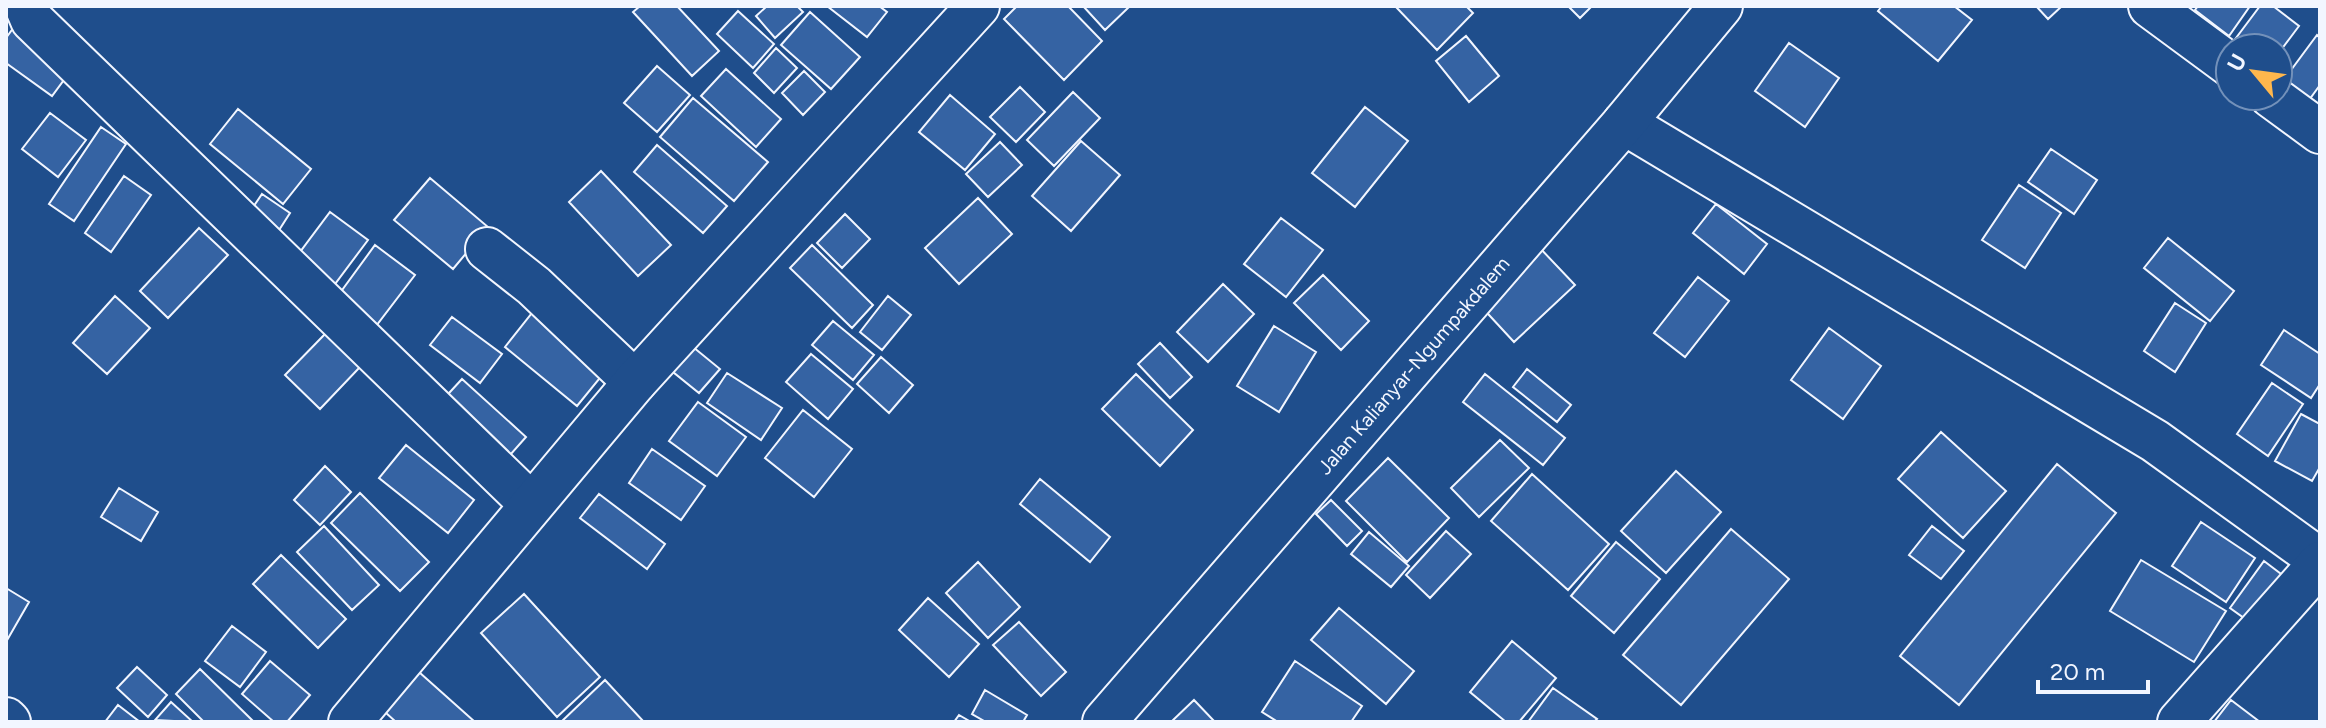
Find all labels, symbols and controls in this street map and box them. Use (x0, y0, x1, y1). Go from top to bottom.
north arrow (2214, 32, 2294, 112)
text: U (2221, 49, 2253, 76)
street label: Jalan Kalianyar-Ngumpakdalem (1312, 252, 1514, 479)
scale bar (2038, 644, 2148, 694)
text: 20 m (2050, 657, 2105, 686)

